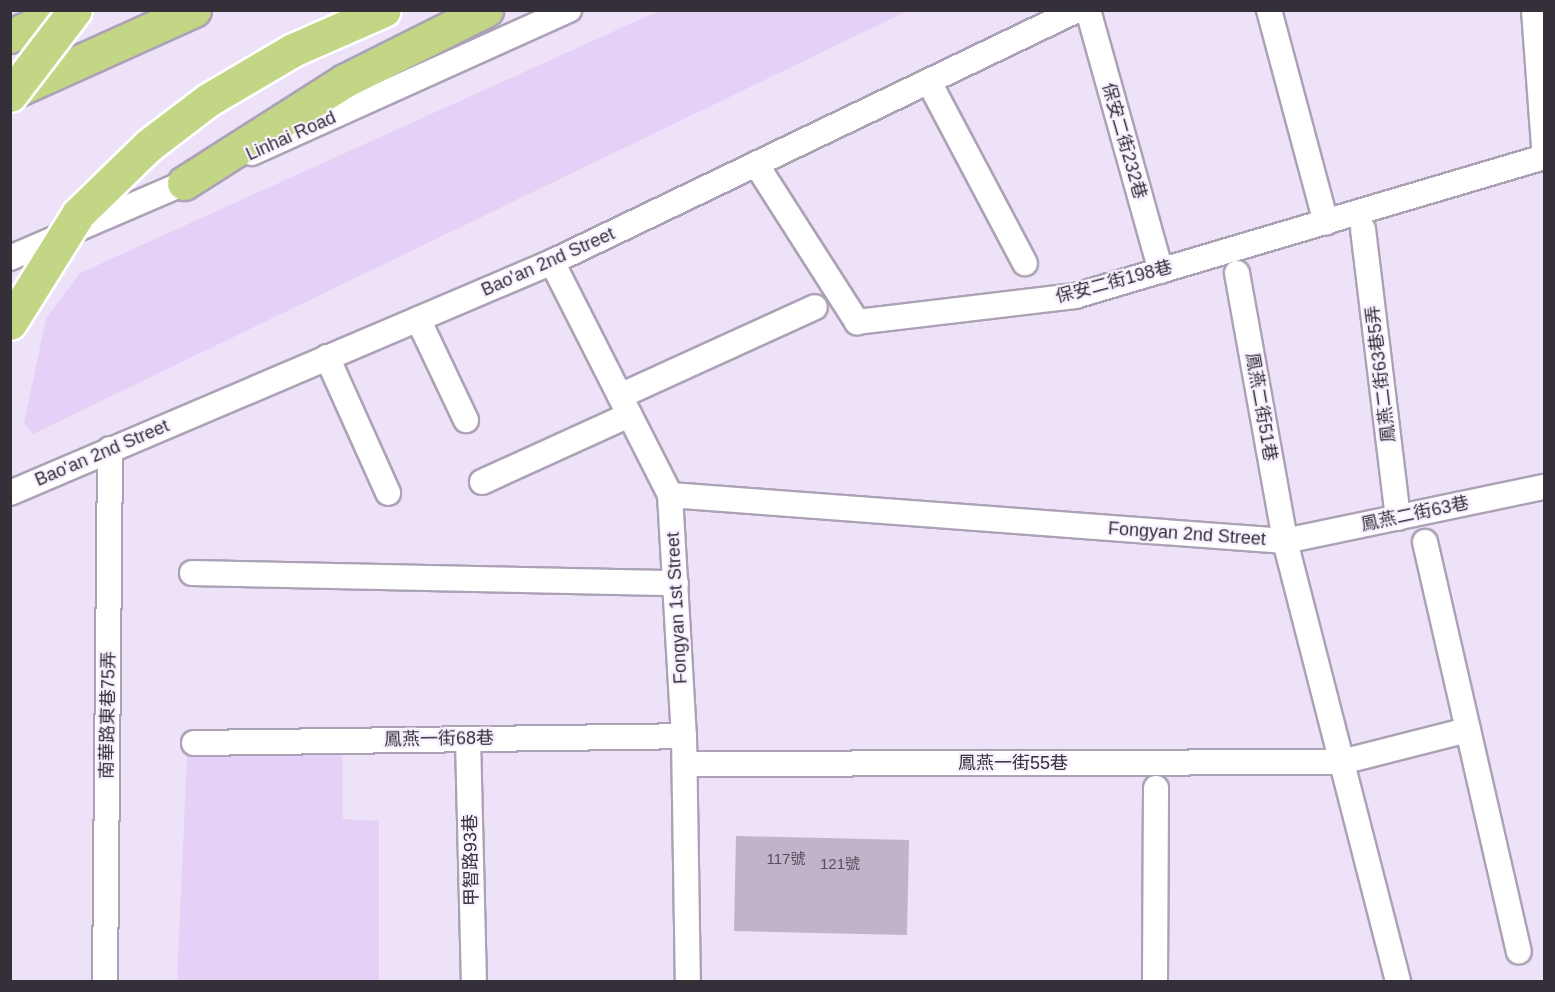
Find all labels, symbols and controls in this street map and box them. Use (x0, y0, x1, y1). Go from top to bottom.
street label: 保安二街232巷 (1097, 80, 1151, 202)
street label: Linhai Road (243, 107, 339, 165)
street label: Bao'an 2nd Street (478, 223, 618, 301)
street label: 保安二街198巷 (1053, 256, 1175, 308)
street label: 鳳燕二街63巷5弄 (1362, 304, 1400, 444)
street label: 鳳燕二街51巷 (1241, 351, 1281, 463)
street label: Bao'an 2nd Street (32, 415, 172, 491)
street label: 鳳燕二街63巷 (1359, 492, 1471, 536)
street label: Fongyan 2nd Street (1107, 518, 1267, 550)
street label: Fongyan 1st Street (662, 531, 692, 685)
street label: 南華路東巷75弄 (96, 651, 120, 779)
street label: 鳳燕一街68巷 (384, 727, 494, 751)
street label: 鳳燕一街55巷 (958, 752, 1068, 774)
street label: 甲智路93巷 (459, 814, 483, 906)
house number: 117號 (767, 850, 805, 868)
house number: 121號 (820, 855, 860, 873)

